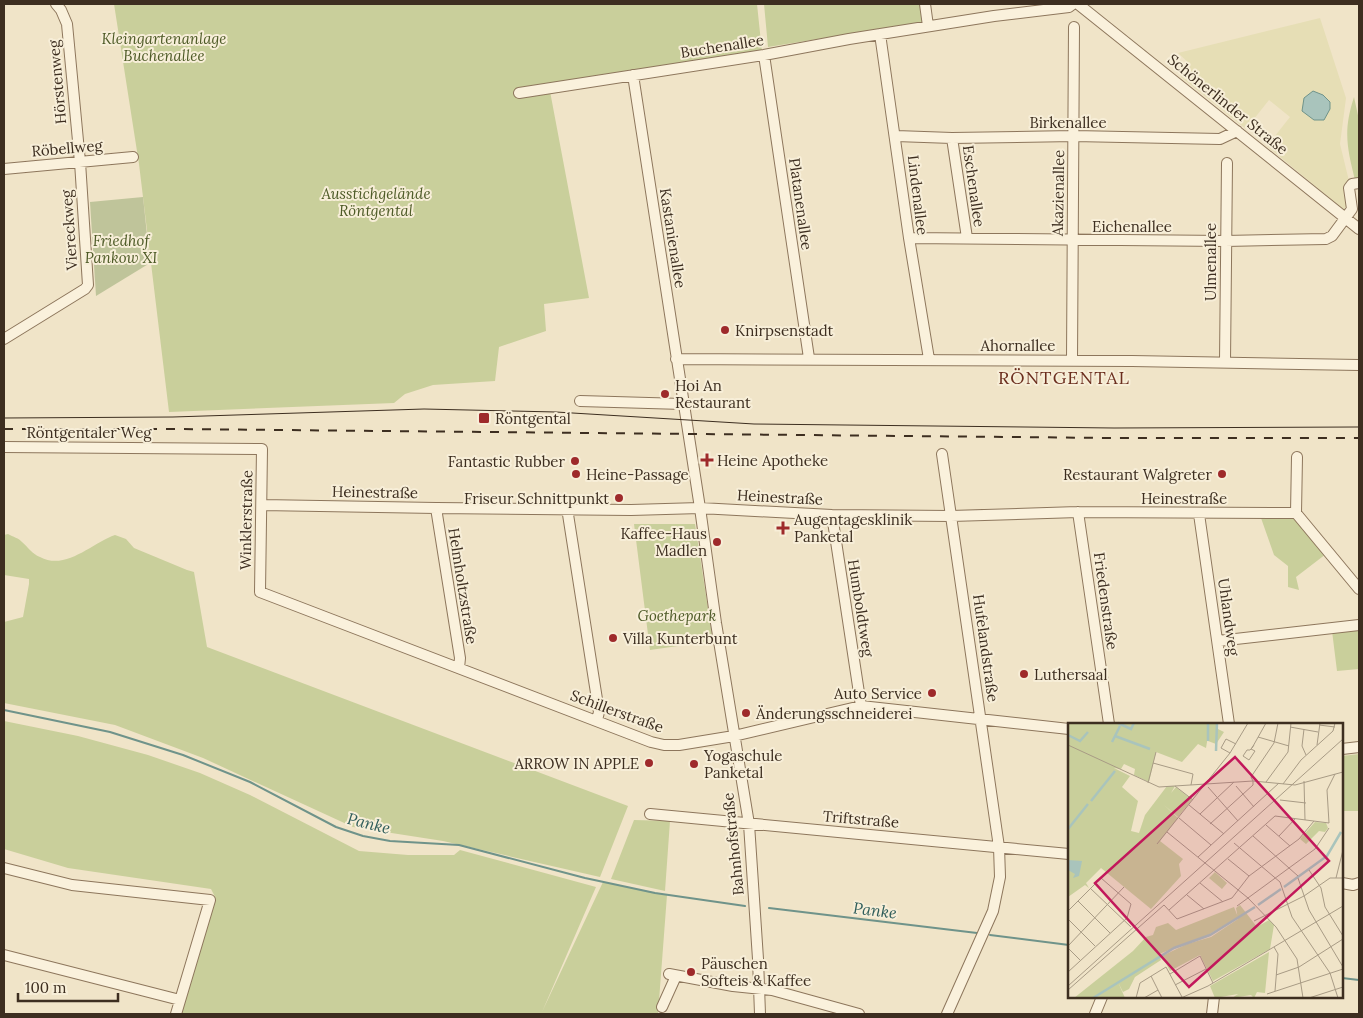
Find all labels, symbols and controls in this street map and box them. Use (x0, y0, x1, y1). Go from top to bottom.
park label: Kleingartenanlage Buchenallee (102, 29, 226, 65)
street label: Buchenallee (679, 30, 765, 62)
street label: Hörstenweg (44, 38, 70, 125)
street label: Schönerlinder Straße (1164, 50, 1292, 158)
street label: Birkenallee (1029, 113, 1107, 132)
street label: Röbellweg (31, 135, 104, 161)
street label: Eschenallee (959, 144, 989, 228)
street label: Akazienallee (1048, 150, 1068, 237)
street label: Lindenallee (904, 154, 932, 236)
street label: Platanenallee (785, 157, 817, 251)
park label: Ausstichgelände Röntgental (320, 184, 431, 220)
street label: Kastanienallee (656, 187, 690, 289)
street label: Viereckweg (57, 188, 81, 272)
street label: Eichenallee (1092, 217, 1172, 236)
street label: Ulmenallee (1201, 223, 1220, 301)
park label: Friedhof Pankow XI (85, 231, 157, 267)
place label: Knirpsenstadt (735, 321, 834, 340)
marker: Knirpsenstadt (719, 324, 731, 336)
street label: Ahornallee (980, 336, 1055, 355)
district label: RÖNTGENTAL (998, 366, 1130, 389)
place label: Hoi An Restaurant (675, 376, 751, 412)
marker: Hoi An Restaurant (659, 388, 671, 400)
place label: Röntgental (495, 409, 571, 428)
marker: Röntgental (477, 411, 491, 425)
street label: Röntgentaler Weg (26, 423, 152, 442)
place label: Heine Apotheke (717, 451, 828, 470)
place label: Fantastic Rubber (448, 452, 565, 471)
marker: Heine Apotheke (701, 454, 713, 466)
marker: Fantastic Rubber (569, 455, 581, 467)
place label: Heine-Passage (586, 465, 689, 484)
place label: Restaurant Walgreter (1063, 465, 1213, 484)
marker: Heine-Passage (570, 468, 582, 480)
marker: Restaurant Walgreter (1216, 468, 1228, 480)
street label: Winklerstraße (236, 470, 256, 570)
street label: Heinestraße (332, 482, 418, 502)
street label: Heinestraße (736, 485, 824, 509)
place label: Friseur Schnittpunkt (464, 489, 609, 508)
street label: Heinestraße (1141, 489, 1227, 508)
marker: Friseur Schnittpunkt (613, 492, 625, 504)
place label: Augentagesklinik Panketal (793, 510, 912, 546)
marker: Augentagesklinik Panketal (776, 521, 790, 535)
place label: Kaffee-Haus Madlen (620, 524, 707, 560)
street label: Helmholtzstraße (444, 526, 482, 646)
marker: Kaffee-Haus Madlen (711, 536, 723, 548)
street label: Friedenstraße (1090, 551, 1122, 651)
street label: Humboldtweg (844, 558, 878, 659)
street label: Uhlandweg (1214, 577, 1244, 658)
street label: Hufelandstraße (969, 593, 1003, 703)
park label: Goethepark (638, 606, 717, 625)
place label: Villa Kunterbunt (622, 629, 738, 648)
marker: Villa Kunterbunt (607, 632, 619, 644)
place label: Luthersaal (1034, 665, 1108, 684)
marker: Luthersaal (1018, 668, 1030, 680)
place label: Auto Service (833, 684, 922, 703)
street label: Schillerstraße (568, 685, 666, 737)
marker: Auto Service (926, 687, 938, 699)
place label: Änderungsschneiderei (755, 704, 913, 723)
marker: Änderungsschneiderei (740, 707, 752, 719)
inset map (1068, 723, 1343, 998)
place label: Yogaschule Panketal (703, 746, 782, 782)
place label: ARROW IN APPLE (513, 754, 639, 773)
marker: ARROW IN APPLE (643, 757, 655, 769)
marker: Yogaschule Panketal (688, 758, 700, 770)
street label: Bahnhofstraße (718, 792, 748, 896)
street label: Triftstraße (822, 806, 900, 832)
water label: Panke (345, 808, 393, 838)
water label: Panke (852, 897, 898, 923)
place label: Päuschen Softeis & Kaffee (701, 954, 811, 990)
marker: Päuschen Softeis & Kaffee (685, 966, 697, 978)
scale bar (18, 970, 118, 1002)
text: 100 m (25, 978, 66, 997)

